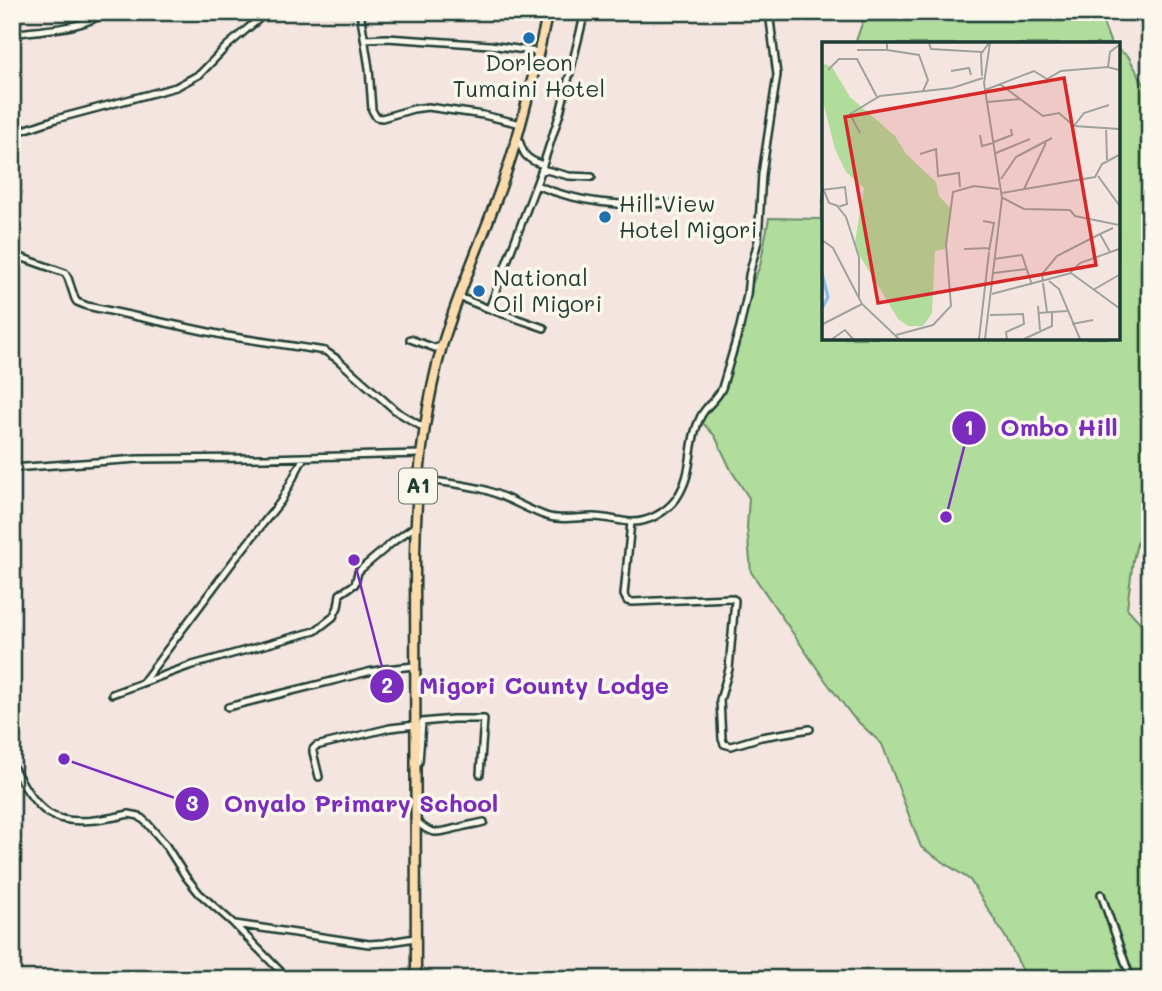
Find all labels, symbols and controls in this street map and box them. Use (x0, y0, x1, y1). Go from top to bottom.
marker: Dorleon Tumaini Hotel (521, 30, 537, 46)
inset map (822, 42, 1120, 340)
place label: Dorleon Tumaini Hotel (453, 47, 605, 103)
place label: Hill View Hotel Migori (619, 188, 757, 244)
marker: Hill View Hotel Migori (597, 209, 613, 225)
place label: National Oil Migori (493, 262, 602, 318)
marker: National Oil Migori (471, 283, 487, 299)
callout: Ombo Hill (951, 405, 1132, 450)
text: Ombo Hill (1000, 411, 1118, 442)
text: 1 (964, 413, 974, 440)
road number: A1 (399, 468, 437, 504)
callout: Migori County Lodge (370, 663, 683, 708)
text: Migori County Lodge (419, 669, 669, 700)
text: 2 (381, 671, 393, 698)
callout: Onyalo Primary School (174, 781, 512, 826)
text: Onyalo Primary School (224, 787, 498, 818)
text: 3 (186, 789, 198, 816)

